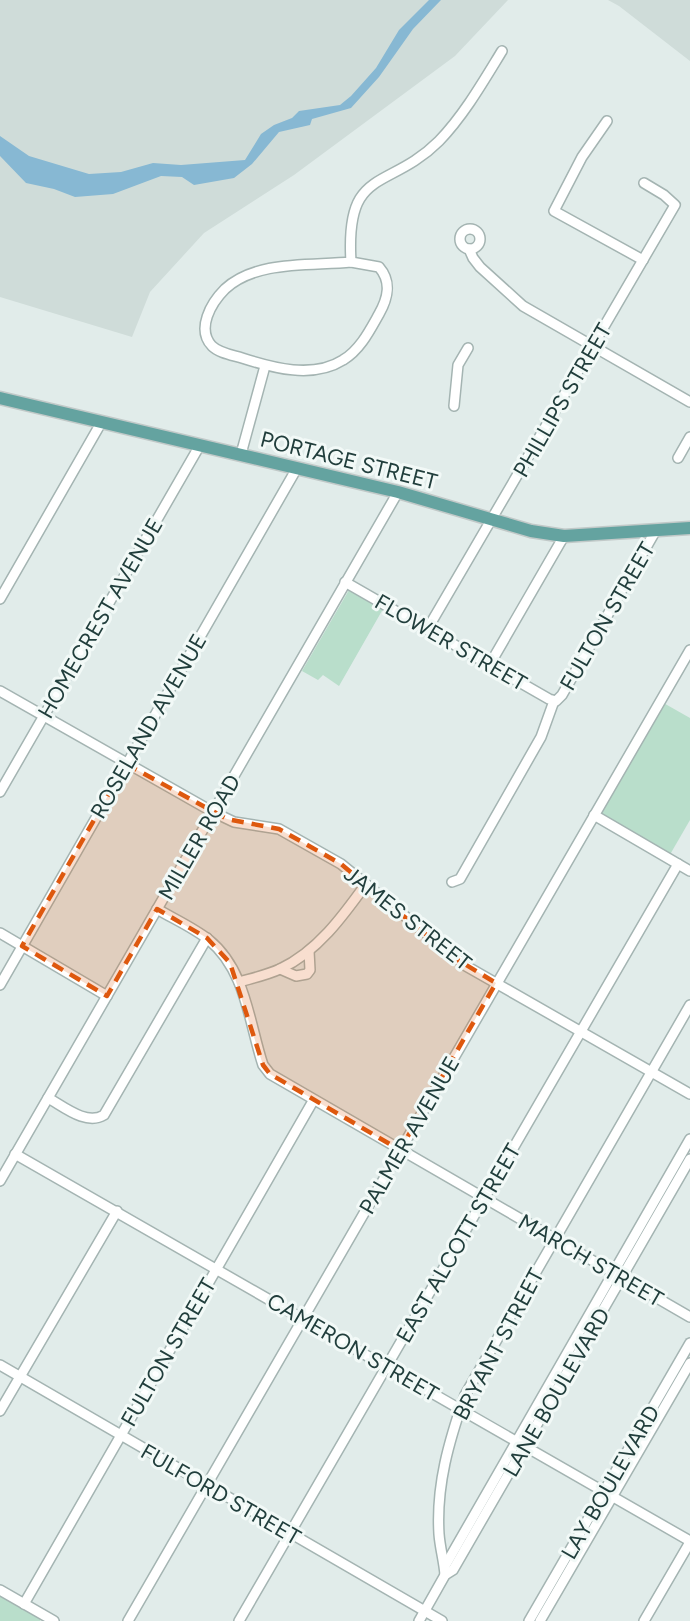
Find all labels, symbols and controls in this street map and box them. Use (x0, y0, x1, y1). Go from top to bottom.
street label: PHILLIPS STREET (507, 318, 617, 482)
street label: PORTAGE STREET (258, 425, 440, 496)
street label: HOMECREST AVENUE (32, 513, 169, 723)
street label: FULTON STREET (554, 537, 661, 695)
street label: FLOWER STREET (370, 588, 531, 697)
street label: ROSELAND AVENUE (84, 629, 212, 824)
street label: MILLER ROAD (153, 770, 246, 905)
street label: JAMES STREET (339, 860, 477, 977)
street label: PALMER AVENUE (353, 1052, 466, 1219)
street label: EAST ALCOTT STREET (390, 1139, 526, 1348)
street label: MARCH STREET (514, 1208, 668, 1313)
street label: BRYANT STREET (447, 1264, 550, 1425)
street label: FULTON STREET (115, 1273, 222, 1431)
street label: CAMERON STREET (262, 1287, 443, 1407)
street label: LANE BOULEVARD (497, 1303, 616, 1481)
street label: LAY BOULEVARD (555, 1400, 665, 1564)
street label: FULFORD STREET (136, 1438, 305, 1551)

